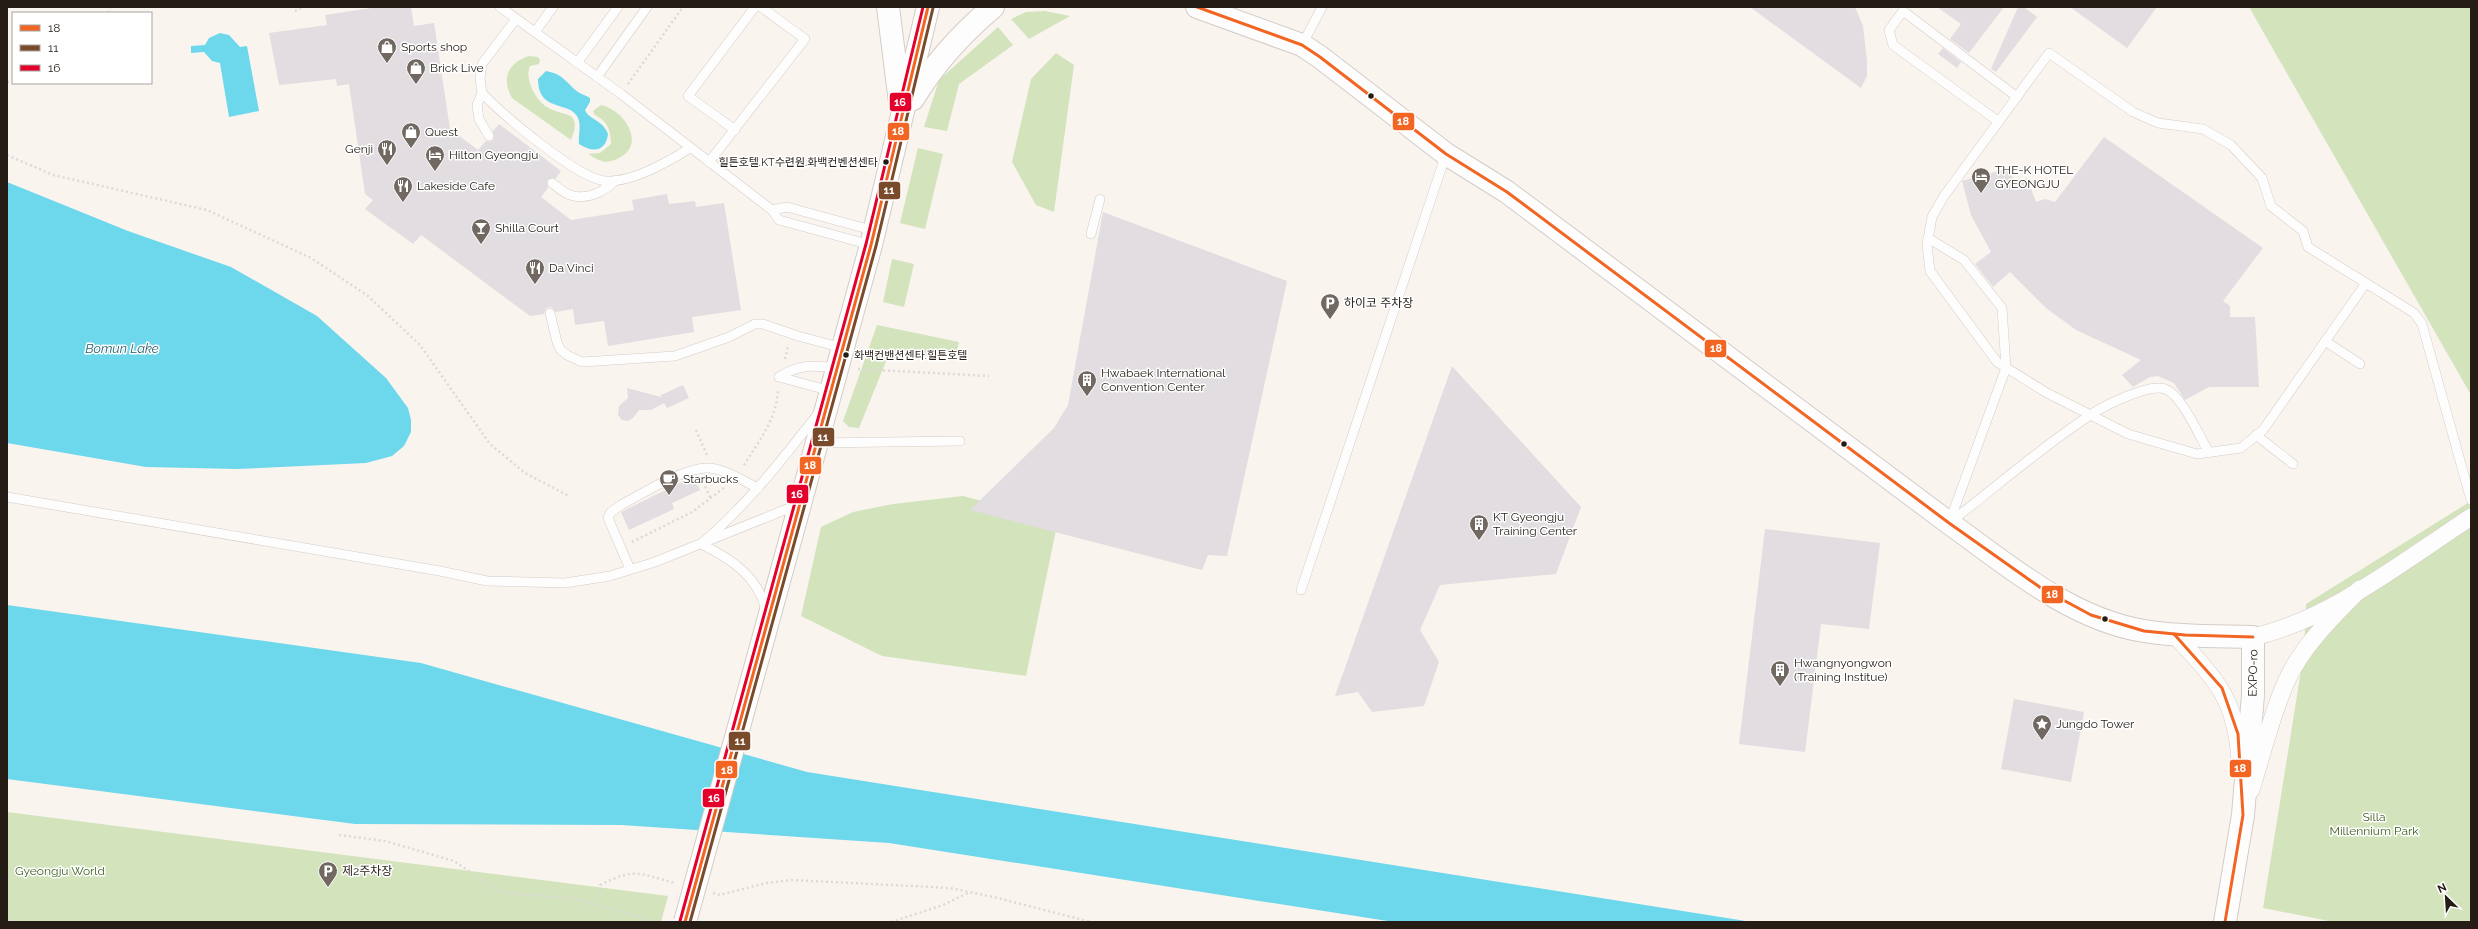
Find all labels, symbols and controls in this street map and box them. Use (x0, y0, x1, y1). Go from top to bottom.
legend (12, 12, 152, 84)
text: 18 (48, 21, 60, 35)
shop icon: Sports shop (376, 36, 398, 64)
place label: Sports shop (401, 40, 467, 54)
text: 11 (48, 41, 58, 55)
shop icon: Brick Live (405, 57, 427, 85)
text: 16 (48, 61, 60, 75)
place label: Brick Live (430, 61, 484, 75)
unlabelled marker (1366, 91, 1376, 101)
line badge: 16 (889, 92, 912, 112)
text: 16 (894, 96, 906, 109)
line badge: 18 (1392, 112, 1415, 131)
text: 18 (1397, 115, 1409, 128)
shop icon: Quest (400, 121, 422, 149)
line badge: 18 (887, 122, 910, 141)
place label: Quest (425, 125, 458, 139)
text: 18 (892, 125, 904, 138)
restaurant icon: Genji (376, 138, 398, 166)
place label: Genji (345, 142, 373, 156)
hotel icon: Hilton Gyeongju (424, 144, 446, 172)
place label: Hilton Gyeongju (449, 148, 538, 162)
place label: 힐튼호텔.KT수련원.화백컨벤션센타 (718, 156, 878, 169)
marker: 힐튼호텔.KT수련원.화백컨벤션센타 (881, 157, 891, 167)
place label: THE-K HOTEL GYEONGJU (1995, 163, 2073, 191)
hotel icon: THE-K HOTEL GYEONGJU (1970, 166, 1992, 194)
restaurant icon: Lakeside Cafe (392, 175, 414, 203)
place label: Lakeside Cafe (417, 179, 495, 193)
line badge: 11 (878, 181, 901, 200)
text: 11 (884, 184, 895, 197)
bar icon: Shilla Court (470, 217, 492, 245)
place label: Shilla Court (495, 221, 559, 235)
restaurant icon: Da Vinci (524, 257, 546, 285)
place label: Da Vinci (549, 261, 594, 275)
parking icon: 하이코 주차장 (1319, 292, 1341, 320)
place label: 하이코 주차장 (1344, 296, 1413, 310)
line badge: 18 (1704, 339, 1727, 358)
water label: Bomun Lake (85, 341, 159, 356)
text: 18 (1710, 342, 1722, 355)
place label: 화백컨밴션센타.힐튼호텔 (854, 349, 967, 362)
marker: 화백컨밴션센타.힐튼호텔 (841, 350, 851, 360)
place label: Hwabaek International Convention Center (1101, 366, 1226, 394)
building icon: Hwabaek International Convention Center (1076, 369, 1098, 397)
line badge: 11 (812, 427, 835, 447)
text: 11 (818, 431, 829, 444)
unlabelled marker (1839, 439, 1849, 449)
line badge: 18 (799, 456, 822, 475)
text: 18 (804, 459, 816, 472)
cafe icon: Starbucks (658, 468, 680, 496)
place label: Starbucks (683, 472, 738, 486)
line badge: 16 (786, 484, 809, 504)
text: 16 (791, 488, 803, 501)
place label: KT Gyeongju Training Center (1493, 510, 1578, 538)
building icon: KT Gyeongju Training Center (1468, 513, 1490, 541)
line badge: 18 (2041, 585, 2064, 604)
text: 18 (2046, 588, 2058, 601)
unlabelled marker (2100, 614, 2110, 624)
street label: EXPO-ro (2246, 649, 2260, 697)
place label: Hwangnyongwon (Training Institue) (1794, 656, 1892, 684)
building icon: Hwangnyongwon (Training Institue) (1769, 659, 1791, 687)
place icon: Jungdo Tower (2031, 713, 2053, 741)
place label: Jungdo Tower (2056, 717, 2135, 731)
line badge: 11 (728, 731, 751, 751)
text: 11 (735, 735, 746, 748)
line badge: 18 (2229, 759, 2252, 778)
line badge: 18 (715, 760, 738, 779)
text: 18 (2234, 762, 2246, 775)
text: 18 (721, 764, 733, 777)
line badge: 16 (702, 788, 725, 808)
text: 16 (708, 792, 720, 805)
park label: Silla Millennium Park (2329, 810, 2419, 838)
parking icon: 제2주차장 (317, 860, 339, 888)
park label: Gyeongju World (15, 864, 105, 878)
place label: 제2주차장 (342, 864, 392, 878)
north arrow (2426, 877, 2466, 917)
text: N (2435, 881, 2449, 896)

